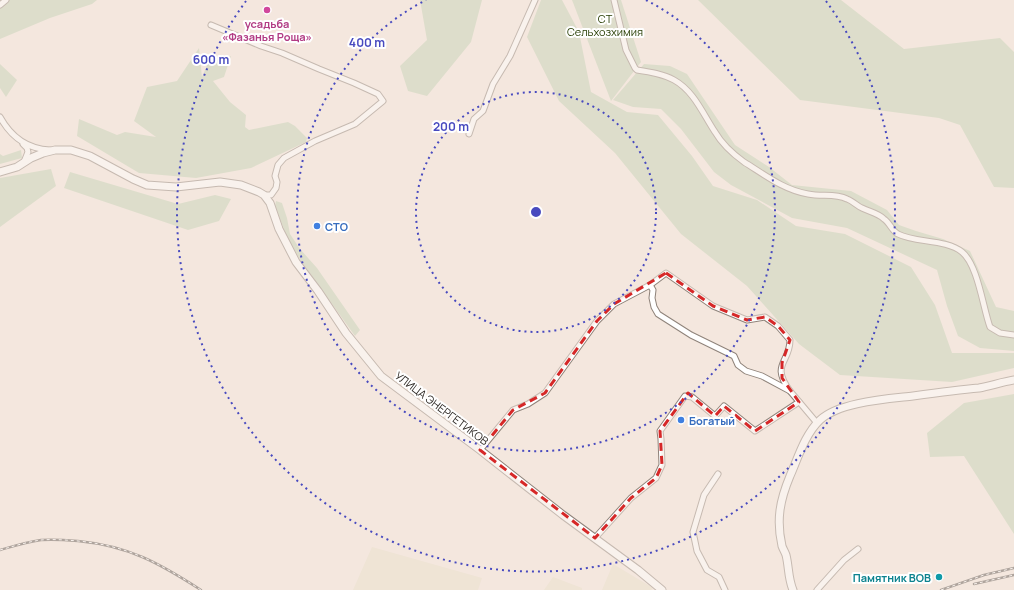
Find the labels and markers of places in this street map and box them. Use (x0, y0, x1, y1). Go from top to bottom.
marker: усадьба «Фазанья Роща» (262, 5, 272, 15)
place label: усадьба «Фазанья Роща» (222, 16, 312, 44)
centre of rings (529, 205, 543, 219)
place label: СТО (325, 219, 348, 234)
marker: СТО (312, 221, 322, 231)
place label: Богатый (689, 413, 735, 428)
marker: Богатый (676, 415, 686, 425)
place label: Памятник ВОВ (853, 570, 931, 585)
marker: Памятник ВОВ (934, 572, 944, 582)

